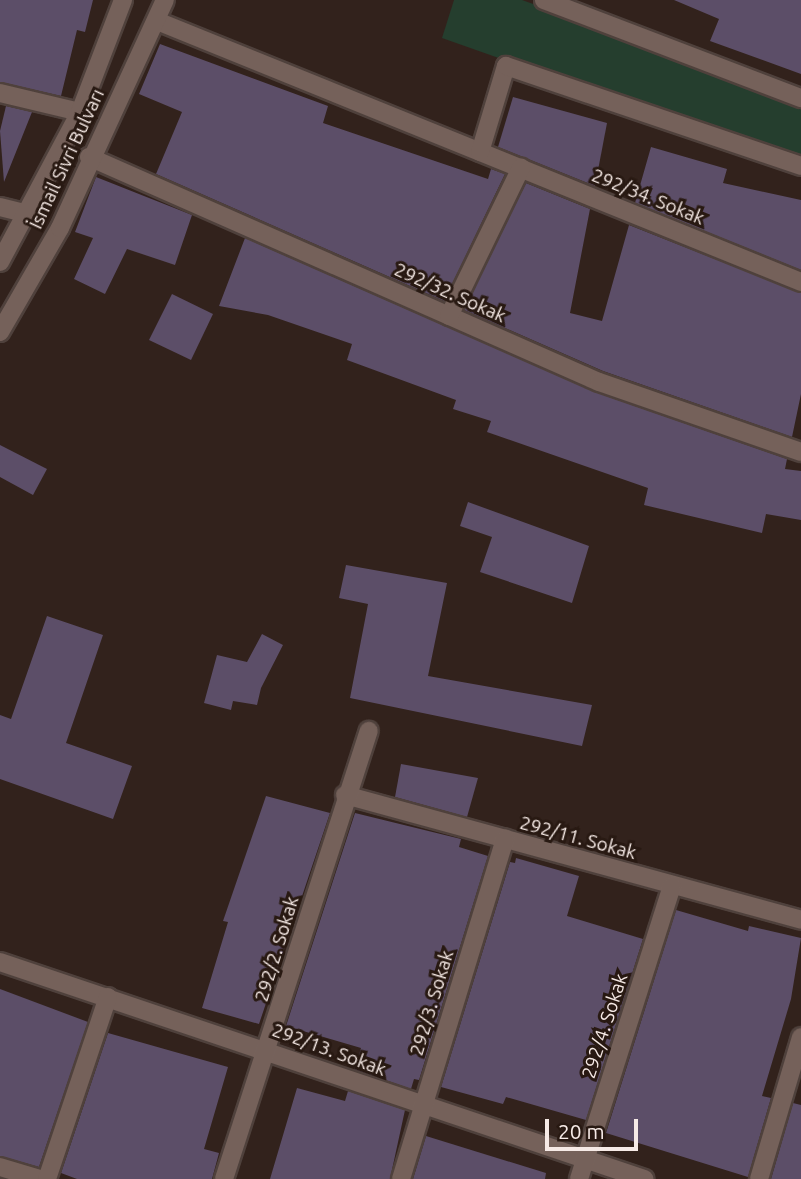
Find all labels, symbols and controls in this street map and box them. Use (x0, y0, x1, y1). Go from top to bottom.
street label: İsmail Sivri Bulvarı (25, 85, 109, 233)
street label: 292/34. Sokak (588, 164, 708, 230)
street label: 292/32. Sokak (391, 258, 509, 328)
street label: 292/11. Sokak (517, 812, 639, 864)
street label: 292/2. Sokak (250, 894, 304, 1004)
street label: 292/3. Sokak (405, 948, 459, 1058)
street label: 292/4. Sokak (577, 971, 633, 1081)
street label: 292/13. Sokak (269, 1019, 389, 1081)
scale bar (549, 1106, 642, 1150)
text: 20 m (558, 1119, 605, 1143)

